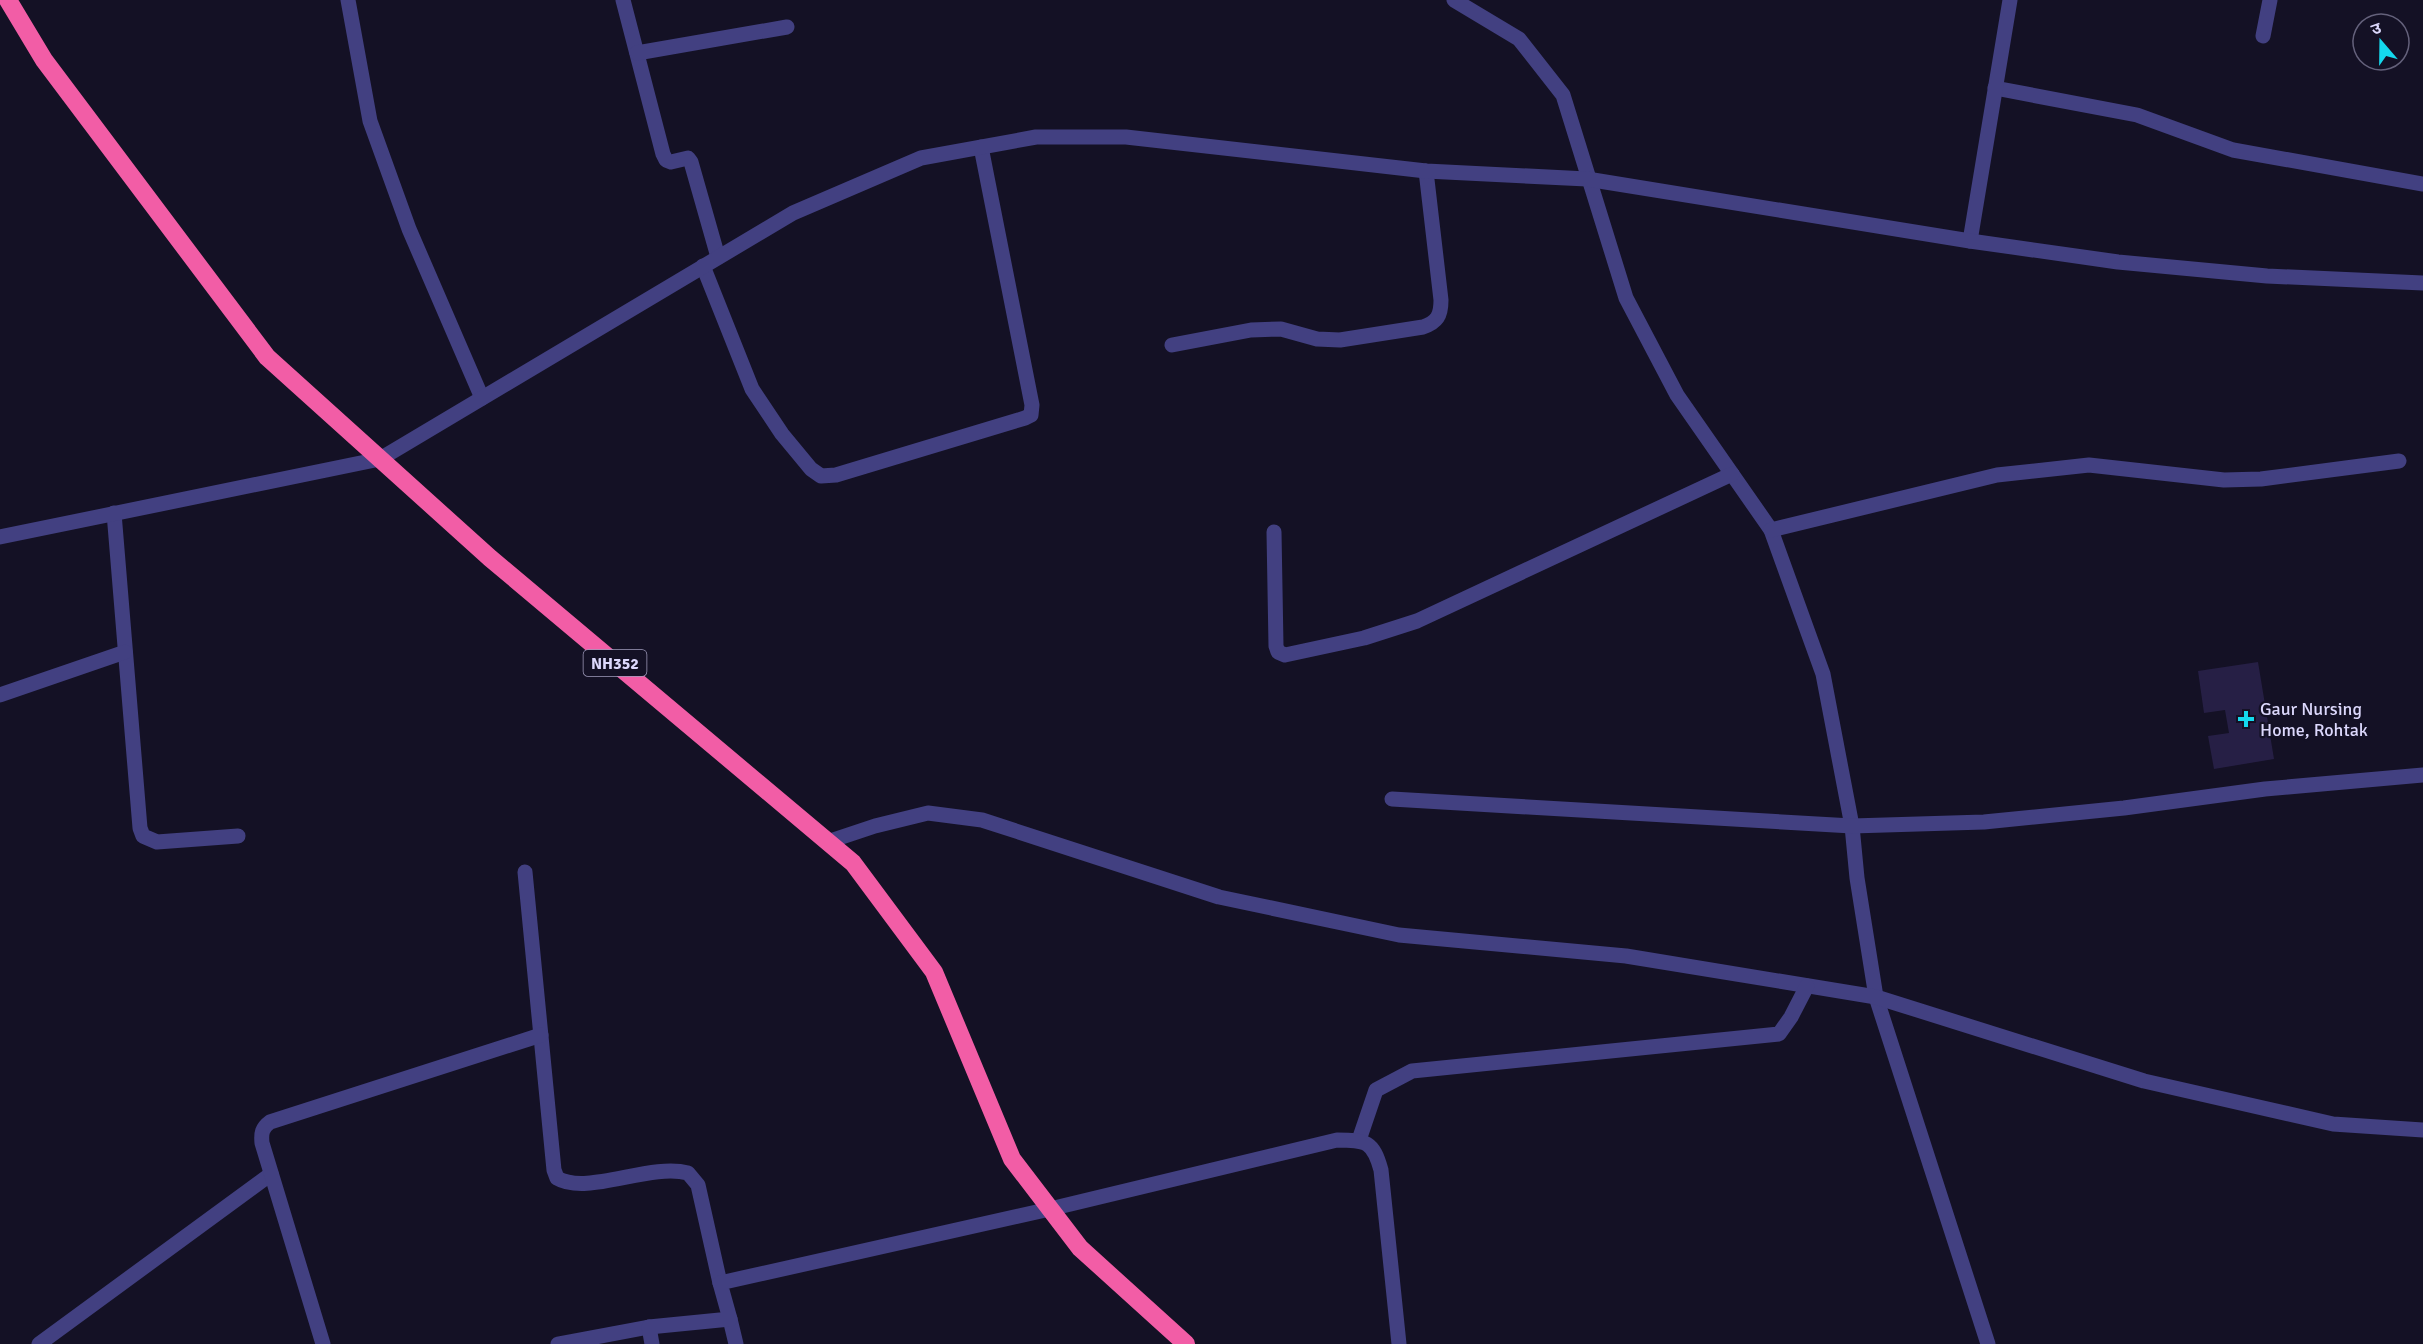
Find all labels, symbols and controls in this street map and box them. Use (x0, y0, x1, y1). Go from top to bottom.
north arrow (2351, 12, 2411, 72)
text: उ (2368, 18, 2385, 40)
road number: NH352 (584, 650, 646, 676)
place label: Gaur Nursing Home, Rohtak (2260, 698, 2368, 741)
marker: Gaur Nursing Home, Rohtak (2237, 710, 2255, 728)

